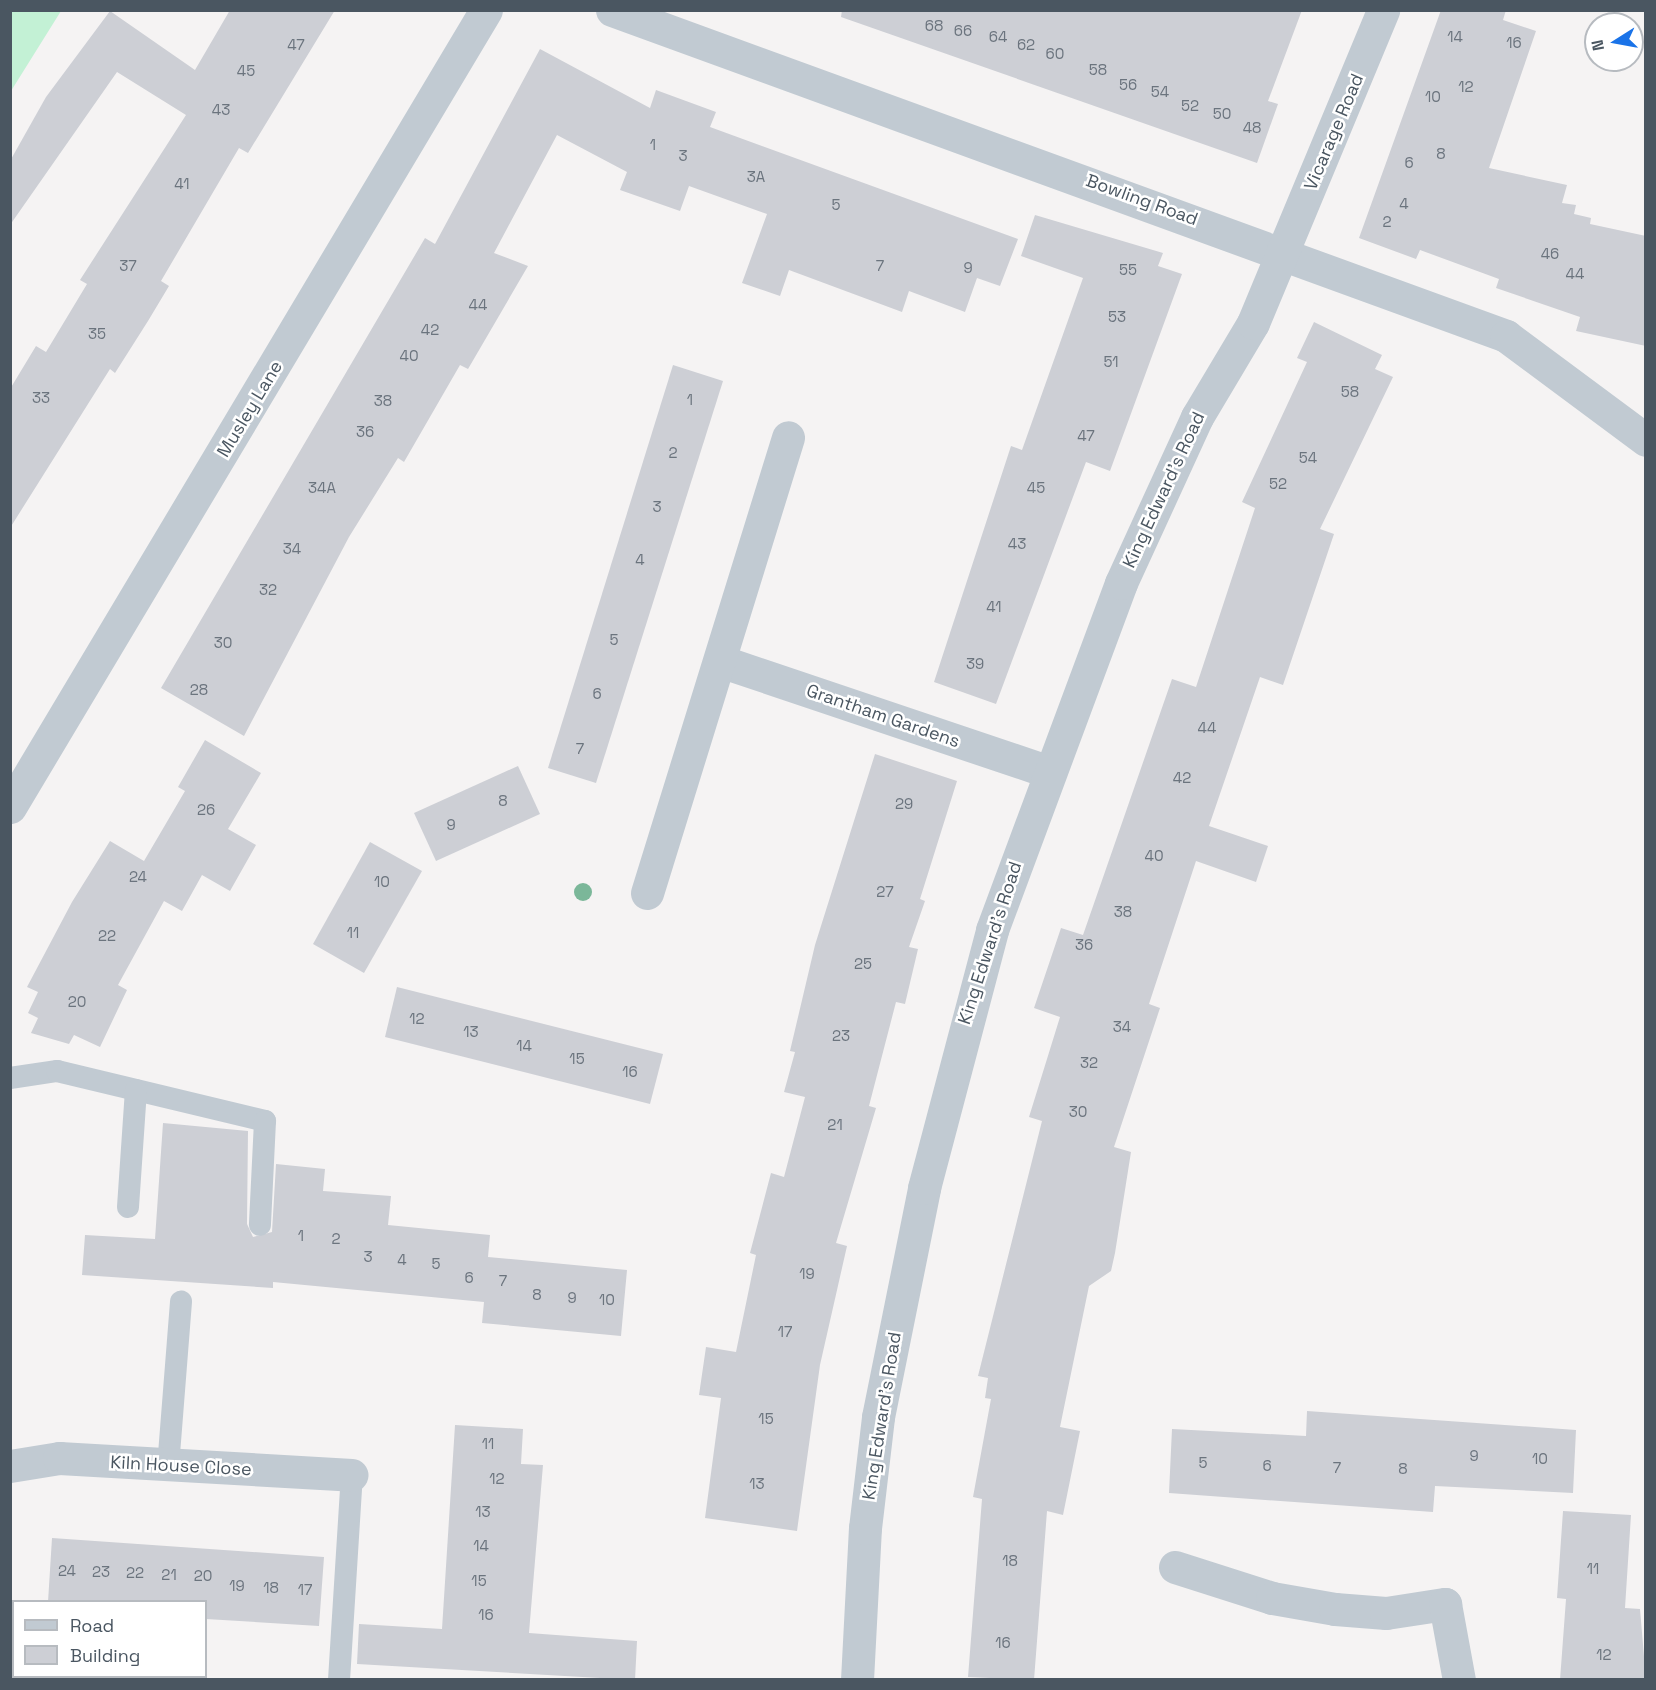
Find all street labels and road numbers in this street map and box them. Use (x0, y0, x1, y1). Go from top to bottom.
street label: Vicarage Road (1300, 71, 1368, 193)
street label: Bowling Road (1083, 170, 1201, 230)
street label: Musley Lane (213, 357, 287, 461)
street label: King Edward's Road (1118, 409, 1210, 571)
street label: Grantham Gardens (804, 680, 962, 752)
street label: King Edward's Road (954, 859, 1026, 1027)
street label: King Edward's Road (858, 1330, 906, 1502)
street label: Kiln House Close (110, 1452, 252, 1480)

